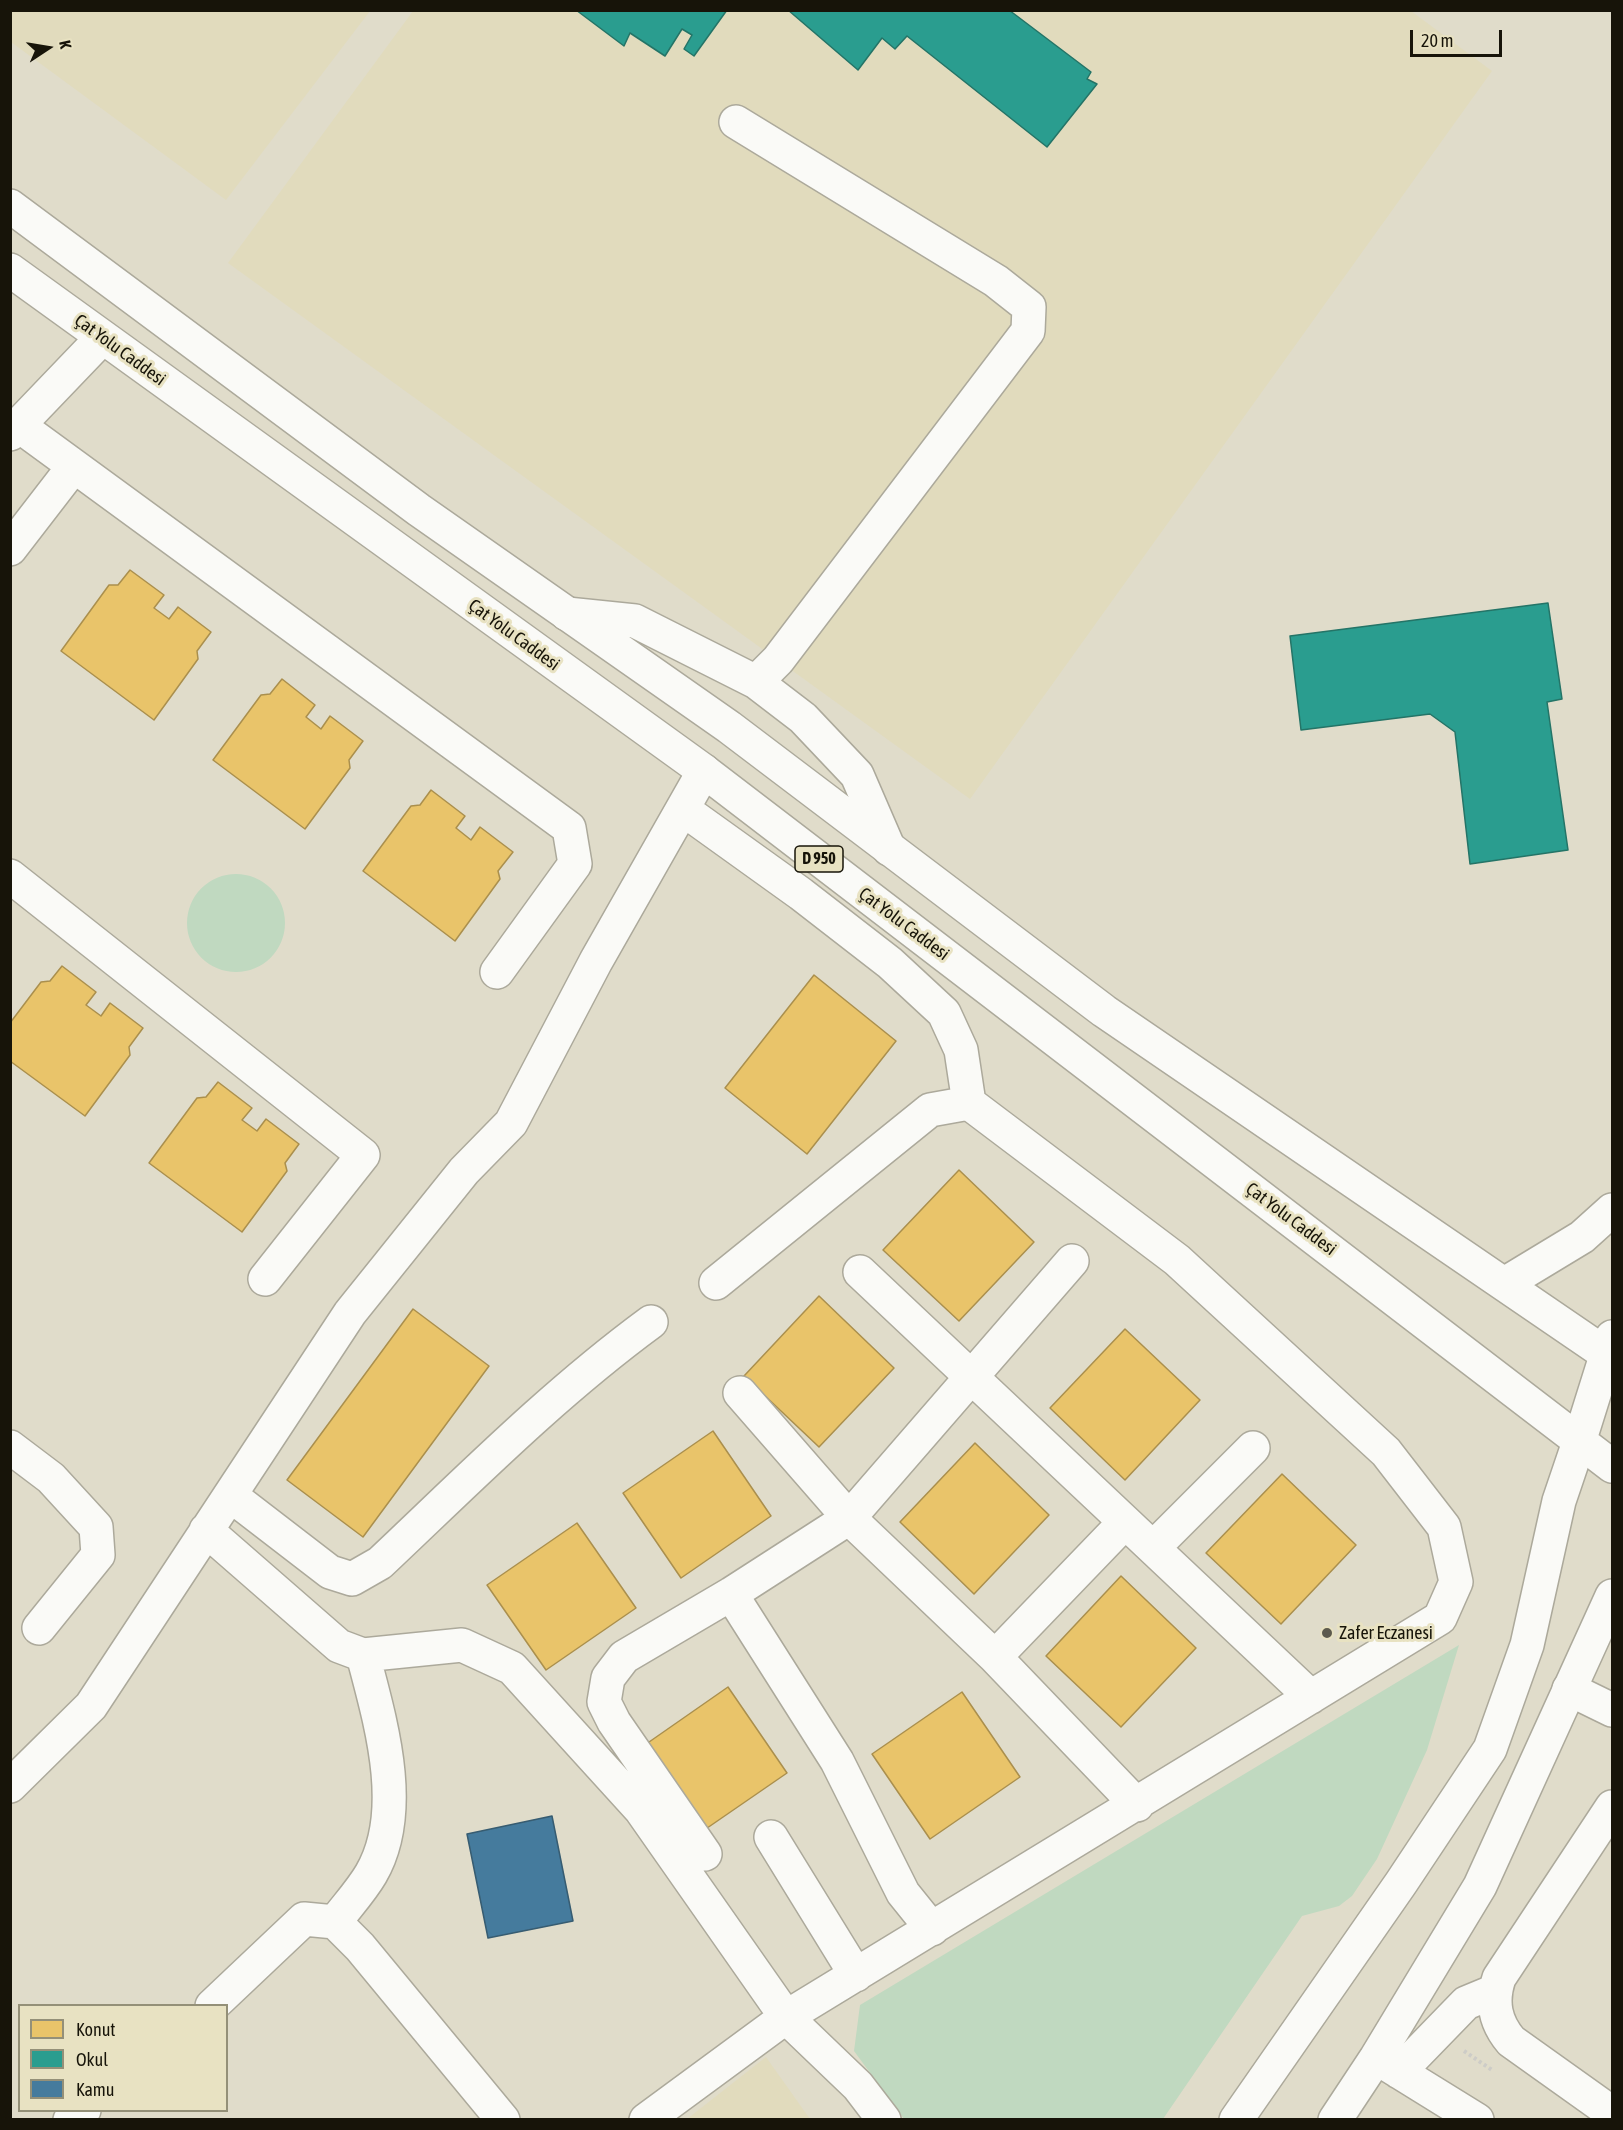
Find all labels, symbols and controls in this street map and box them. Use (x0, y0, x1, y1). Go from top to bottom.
north arrow (18, 18, 78, 78)
scale bar (1413, 18, 1504, 56)
text: 20 m (1421, 30, 1453, 51)
text: K (56, 39, 75, 50)
street label: Çat Yolu Caddesi (70, 310, 170, 390)
street label: Çat Yolu Caddesi (464, 595, 564, 675)
road number: D 950 (795, 846, 843, 872)
street label: Çat Yolu Caddesi (855, 883, 953, 965)
street label: Çat Yolu Caddesi (1242, 1178, 1340, 1260)
place label: Zafer Eczanesi (1339, 1622, 1433, 1644)
marker: Zafer Eczanesi (1320, 1626, 1334, 1640)
legend (18, 2004, 228, 2112)
text: Konut (76, 2019, 116, 2040)
text: Okul (76, 2049, 108, 2070)
text: Kamu (76, 2079, 114, 2100)

